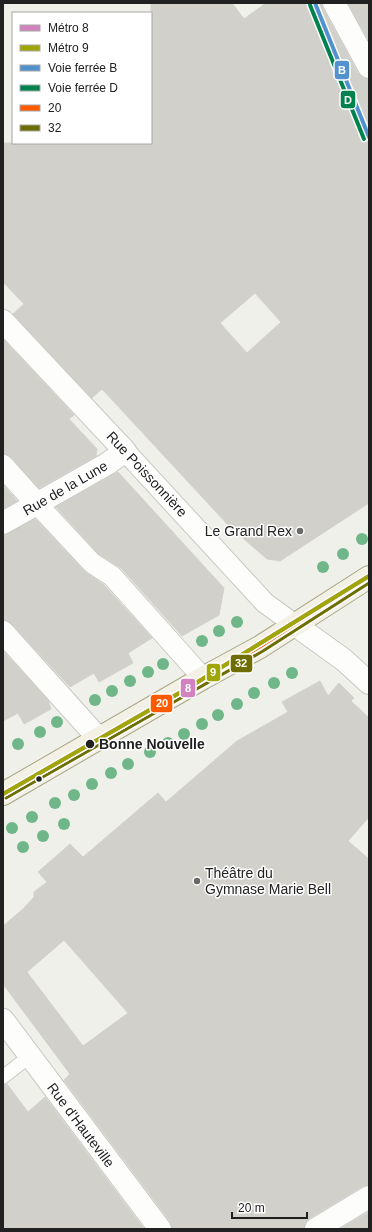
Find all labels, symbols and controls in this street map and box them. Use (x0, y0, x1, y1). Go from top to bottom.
legend (12, 12, 152, 144)
text: Métro 8 (48, 21, 89, 35)
text: Métro 9 (48, 41, 89, 55)
line badge: B (334, 60, 350, 80)
text: Voie ferrée B (48, 61, 117, 75)
text: B (338, 64, 346, 76)
text: Voie ferrée D (48, 81, 118, 95)
line badge: D (340, 90, 356, 109)
text: D (344, 94, 352, 106)
text: 20 (48, 101, 62, 115)
text: 32 (48, 121, 62, 135)
street label: Rue Poissonnière (103, 428, 191, 520)
street label: Rue de la Lune (20, 457, 110, 519)
place label: Le Grand Rex (205, 523, 292, 539)
marker: Le Grand Rex (295, 526, 305, 536)
line badge: 32 (230, 654, 253, 673)
text: 32 (235, 657, 247, 669)
line badge: 9 (206, 663, 221, 682)
text: 9 (210, 666, 216, 678)
line badge: 8 (180, 678, 196, 698)
text: 8 (185, 682, 191, 694)
line badge: 20 (150, 694, 173, 713)
text: 20 (156, 697, 168, 709)
place label: Bonne Nouvelle (99, 736, 205, 752)
marker: Bonne Nouvelle (84, 738, 96, 750)
unlabelled marker (34, 774, 44, 784)
place label: Théâtre du Gymnase Marie Bell (205, 865, 331, 897)
marker: Théâtre du Gymnase Marie Bell (192, 876, 202, 886)
street label: Rue d'Hauteville (44, 1080, 118, 1171)
scale bar (232, 1194, 307, 1220)
text: 20 m (238, 1201, 265, 1215)

